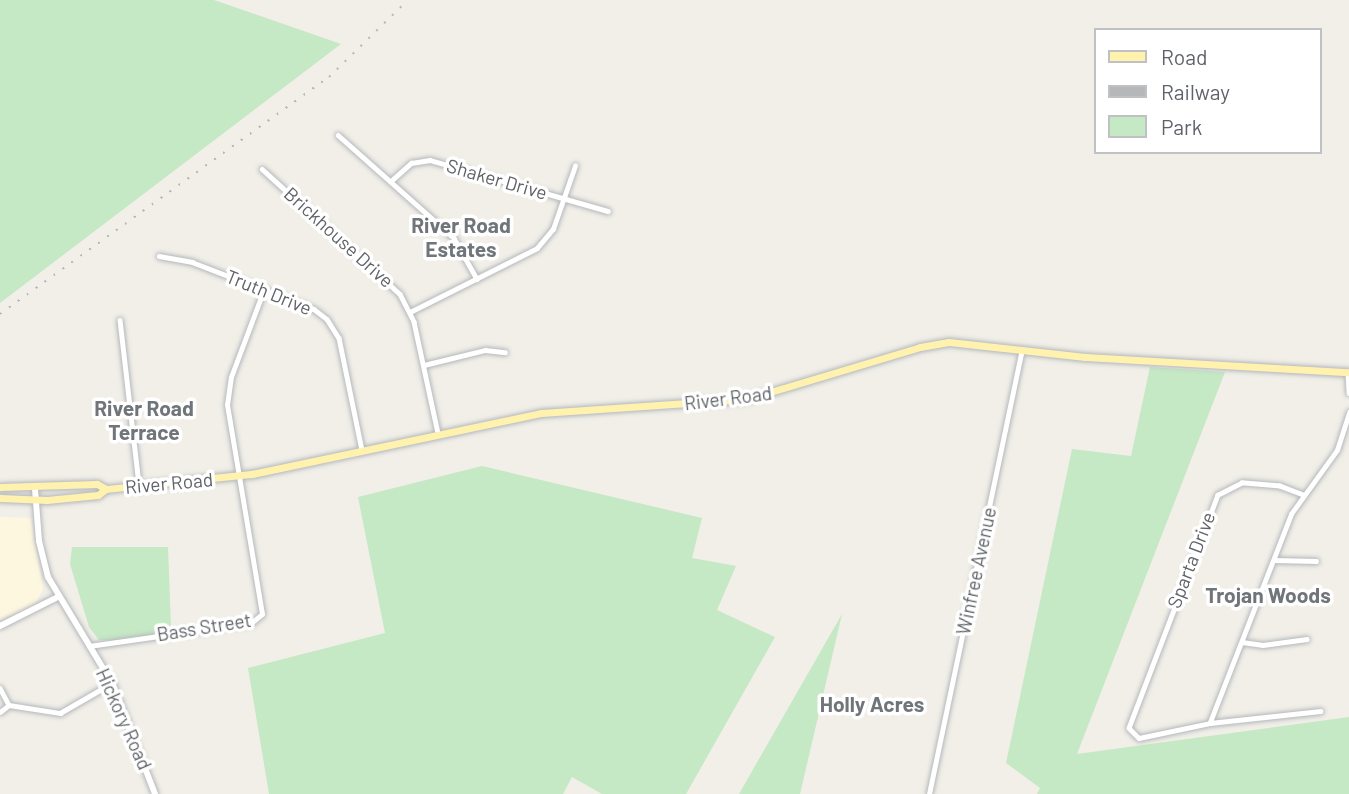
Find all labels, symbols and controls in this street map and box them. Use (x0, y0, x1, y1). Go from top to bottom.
legend (1094, 28, 1321, 154)
text: Road (1161, 44, 1207, 69)
text: Railway (1161, 79, 1230, 104)
text: Park (1161, 114, 1202, 139)
street label: Shaker Drive (444, 154, 550, 204)
street label: Brickhouse Drive (280, 182, 398, 292)
district label: River Road Estates (411, 212, 511, 262)
street label: Truth Drive (223, 265, 315, 319)
street label: River Road (683, 381, 773, 415)
district label: River Road Terrace (94, 395, 194, 445)
street label: River Road (124, 468, 214, 498)
street label: Winfree Avenue (951, 505, 1001, 637)
street label: Sparta Drive (1162, 509, 1220, 611)
district label: Trojan Woods (1205, 582, 1331, 608)
street label: Bass Street (155, 608, 253, 646)
street label: Hickory Road (91, 665, 157, 773)
district label: Holly Acres (820, 691, 924, 717)

